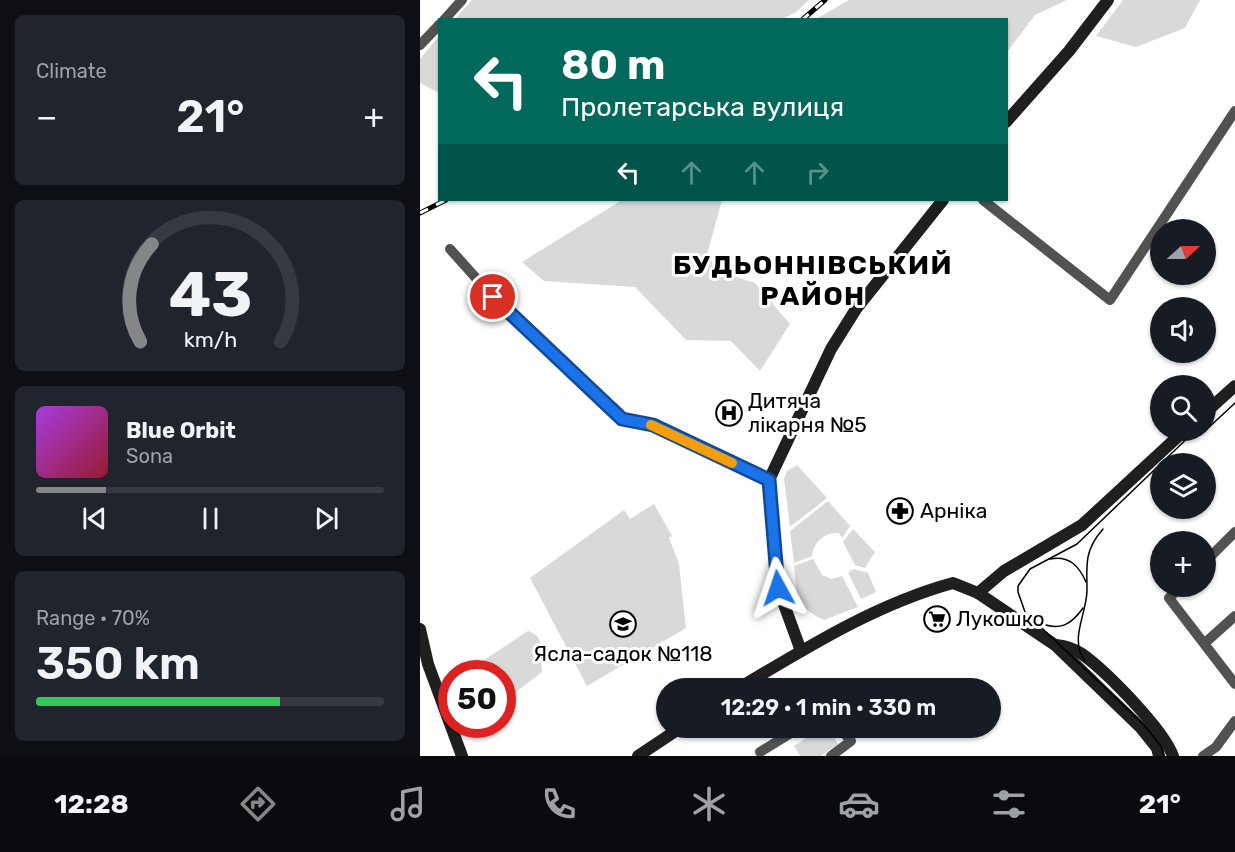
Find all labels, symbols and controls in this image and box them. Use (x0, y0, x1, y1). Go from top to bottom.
text: 80 m (561, 40, 665, 90)
icon: left (462, 42, 540, 120)
text: Climate (36, 59, 107, 83)
text: 21° (176, 90, 245, 143)
text: Пролетарська вулиця (561, 91, 844, 123)
text: − (36, 97, 57, 136)
text: + (363, 97, 384, 136)
icon: left (612, 156, 645, 189)
icon: ahead (675, 156, 708, 189)
icon: ahead (738, 156, 771, 189)
icon: right (801, 156, 834, 189)
north arrow (1150, 219, 1216, 285)
map controls (1150, 219, 1216, 597)
district label: БУДЬОННІВСЬКИЙ РАЙОН (673, 249, 953, 312)
text: 43 (168, 259, 252, 333)
pin (467, 271, 518, 322)
icon: arrive (476, 280, 509, 313)
button: sound (1150, 297, 1216, 363)
text: km/h (183, 328, 237, 353)
button: search (1150, 375, 1216, 441)
place label: Дитяча лікарня №5 (748, 388, 867, 437)
hospital icon: Дитяча лікарня №5 (714, 398, 744, 428)
text: Blue Orbit (126, 417, 236, 444)
text: Sona (126, 444, 173, 468)
button: layers (1150, 453, 1216, 519)
pharmacy icon: Арніка (885, 496, 915, 526)
place label: Арніка (920, 498, 987, 523)
icon: previous (78, 502, 111, 535)
icon: pause (194, 502, 227, 535)
icon: next (310, 502, 343, 535)
button: + (1150, 531, 1216, 597)
position arrow (746, 556, 810, 620)
supermarket icon: Лукошко (922, 604, 952, 634)
text: Range · 70% (36, 606, 150, 630)
place label: Лукошко (956, 606, 1044, 631)
school or university icon: Ясла-садок №118 (608, 609, 638, 639)
text: 350 km (36, 637, 200, 690)
place label: Ясла-садок №118 (533, 641, 713, 666)
speed limit sign: 50 (438, 660, 516, 738)
text: 12:29 · 1 min · 330 m (721, 694, 936, 721)
icon: directions (237, 783, 279, 825)
icon: music (387, 783, 429, 825)
icon: phone (538, 783, 580, 825)
icon: climate (688, 783, 730, 825)
icon: car (838, 783, 880, 825)
icon: filters (988, 783, 1030, 825)
text: 12:28 (54, 788, 129, 820)
text: 21° (1139, 788, 1181, 820)

